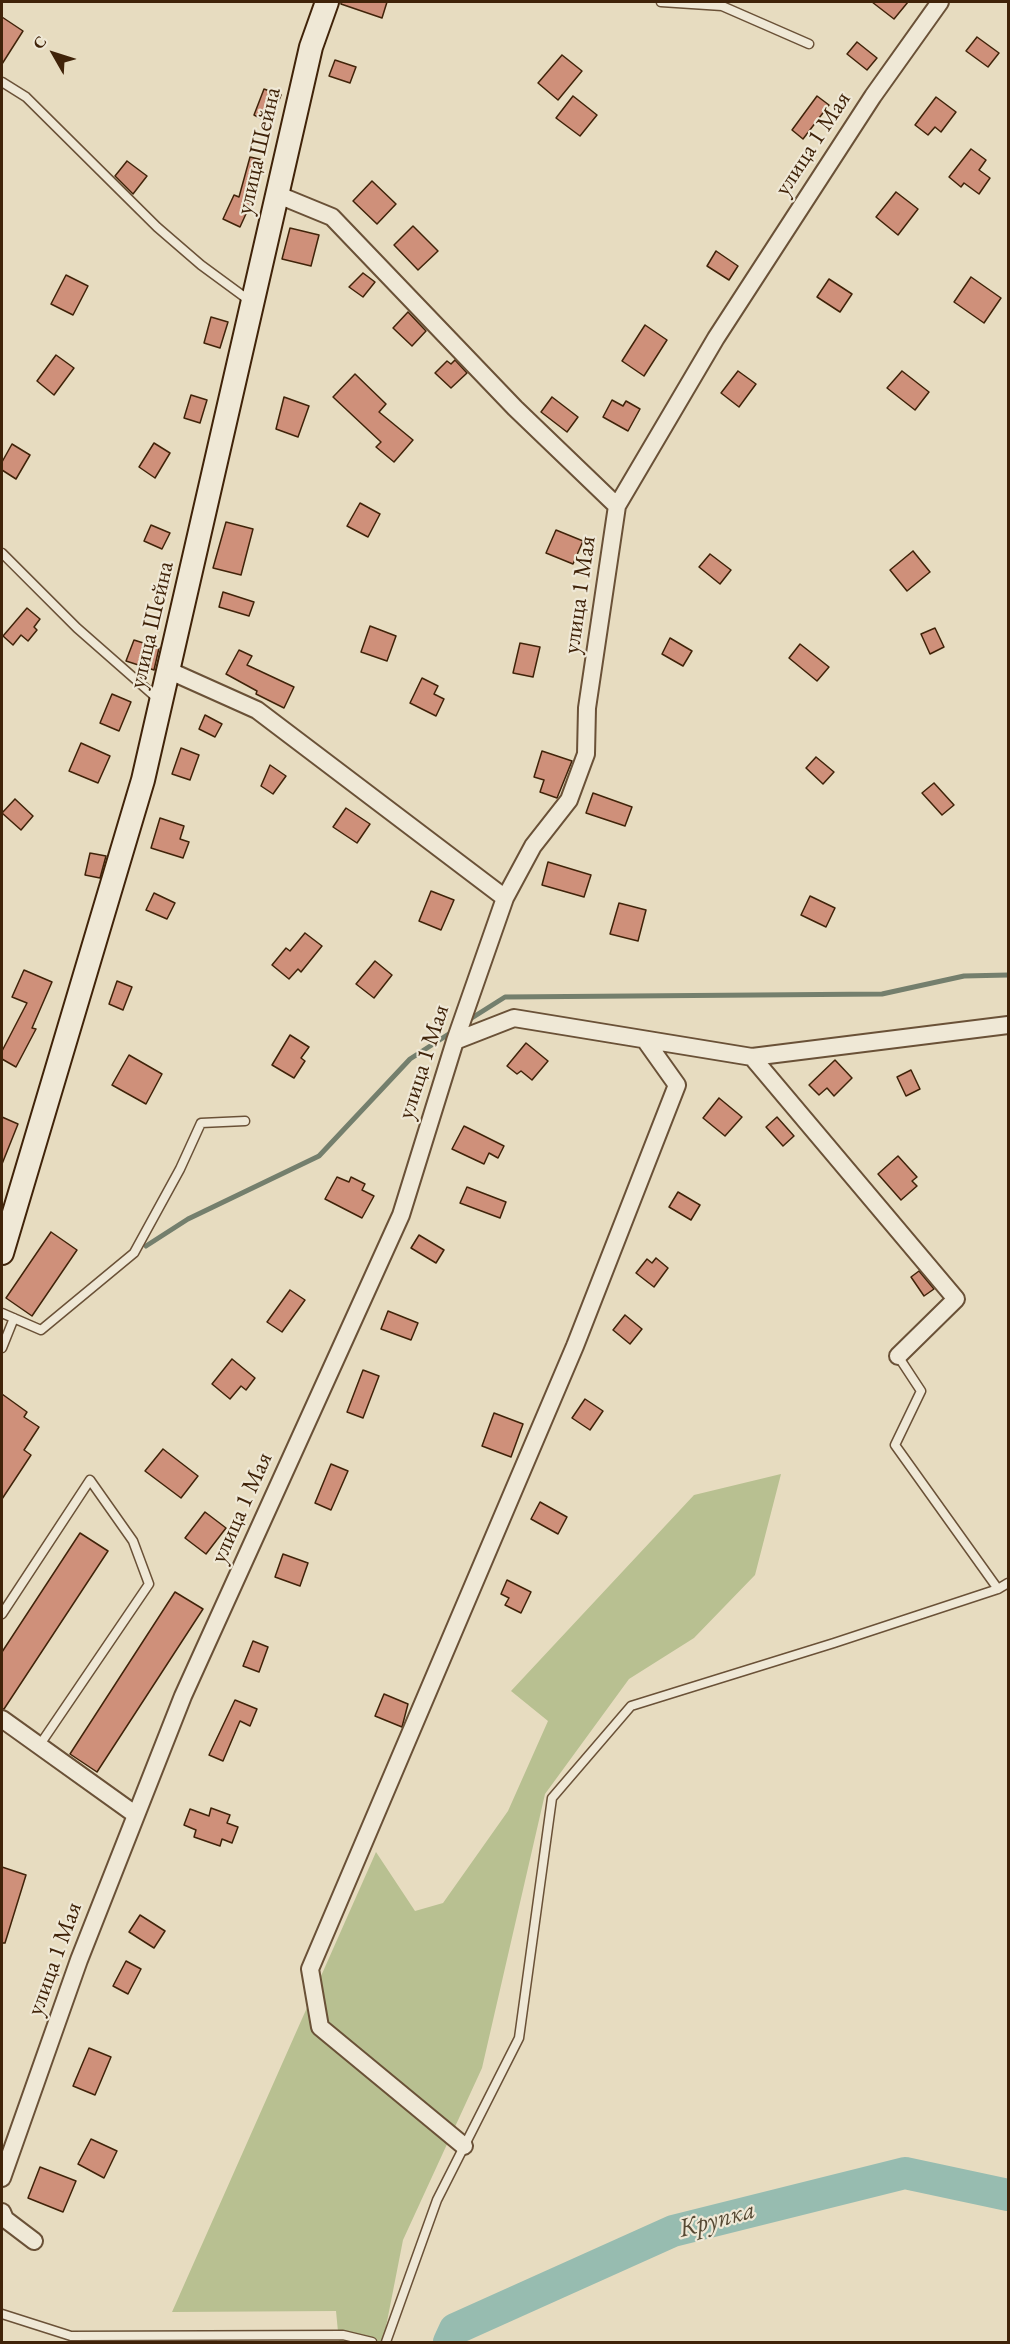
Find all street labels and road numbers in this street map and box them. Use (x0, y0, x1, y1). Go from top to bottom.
street label: улица Шейна (230, 85, 288, 217)
street label: улица 1 Мая (769, 86, 857, 202)
street label: улица 1 Мая (557, 534, 603, 656)
street label: улица Шейна (123, 559, 181, 691)
street label: улица 1 Мая (392, 1001, 456, 1123)
street label: улица 1 Мая (205, 1448, 279, 1568)
street label: улица 1 Мая (21, 1898, 89, 2020)

